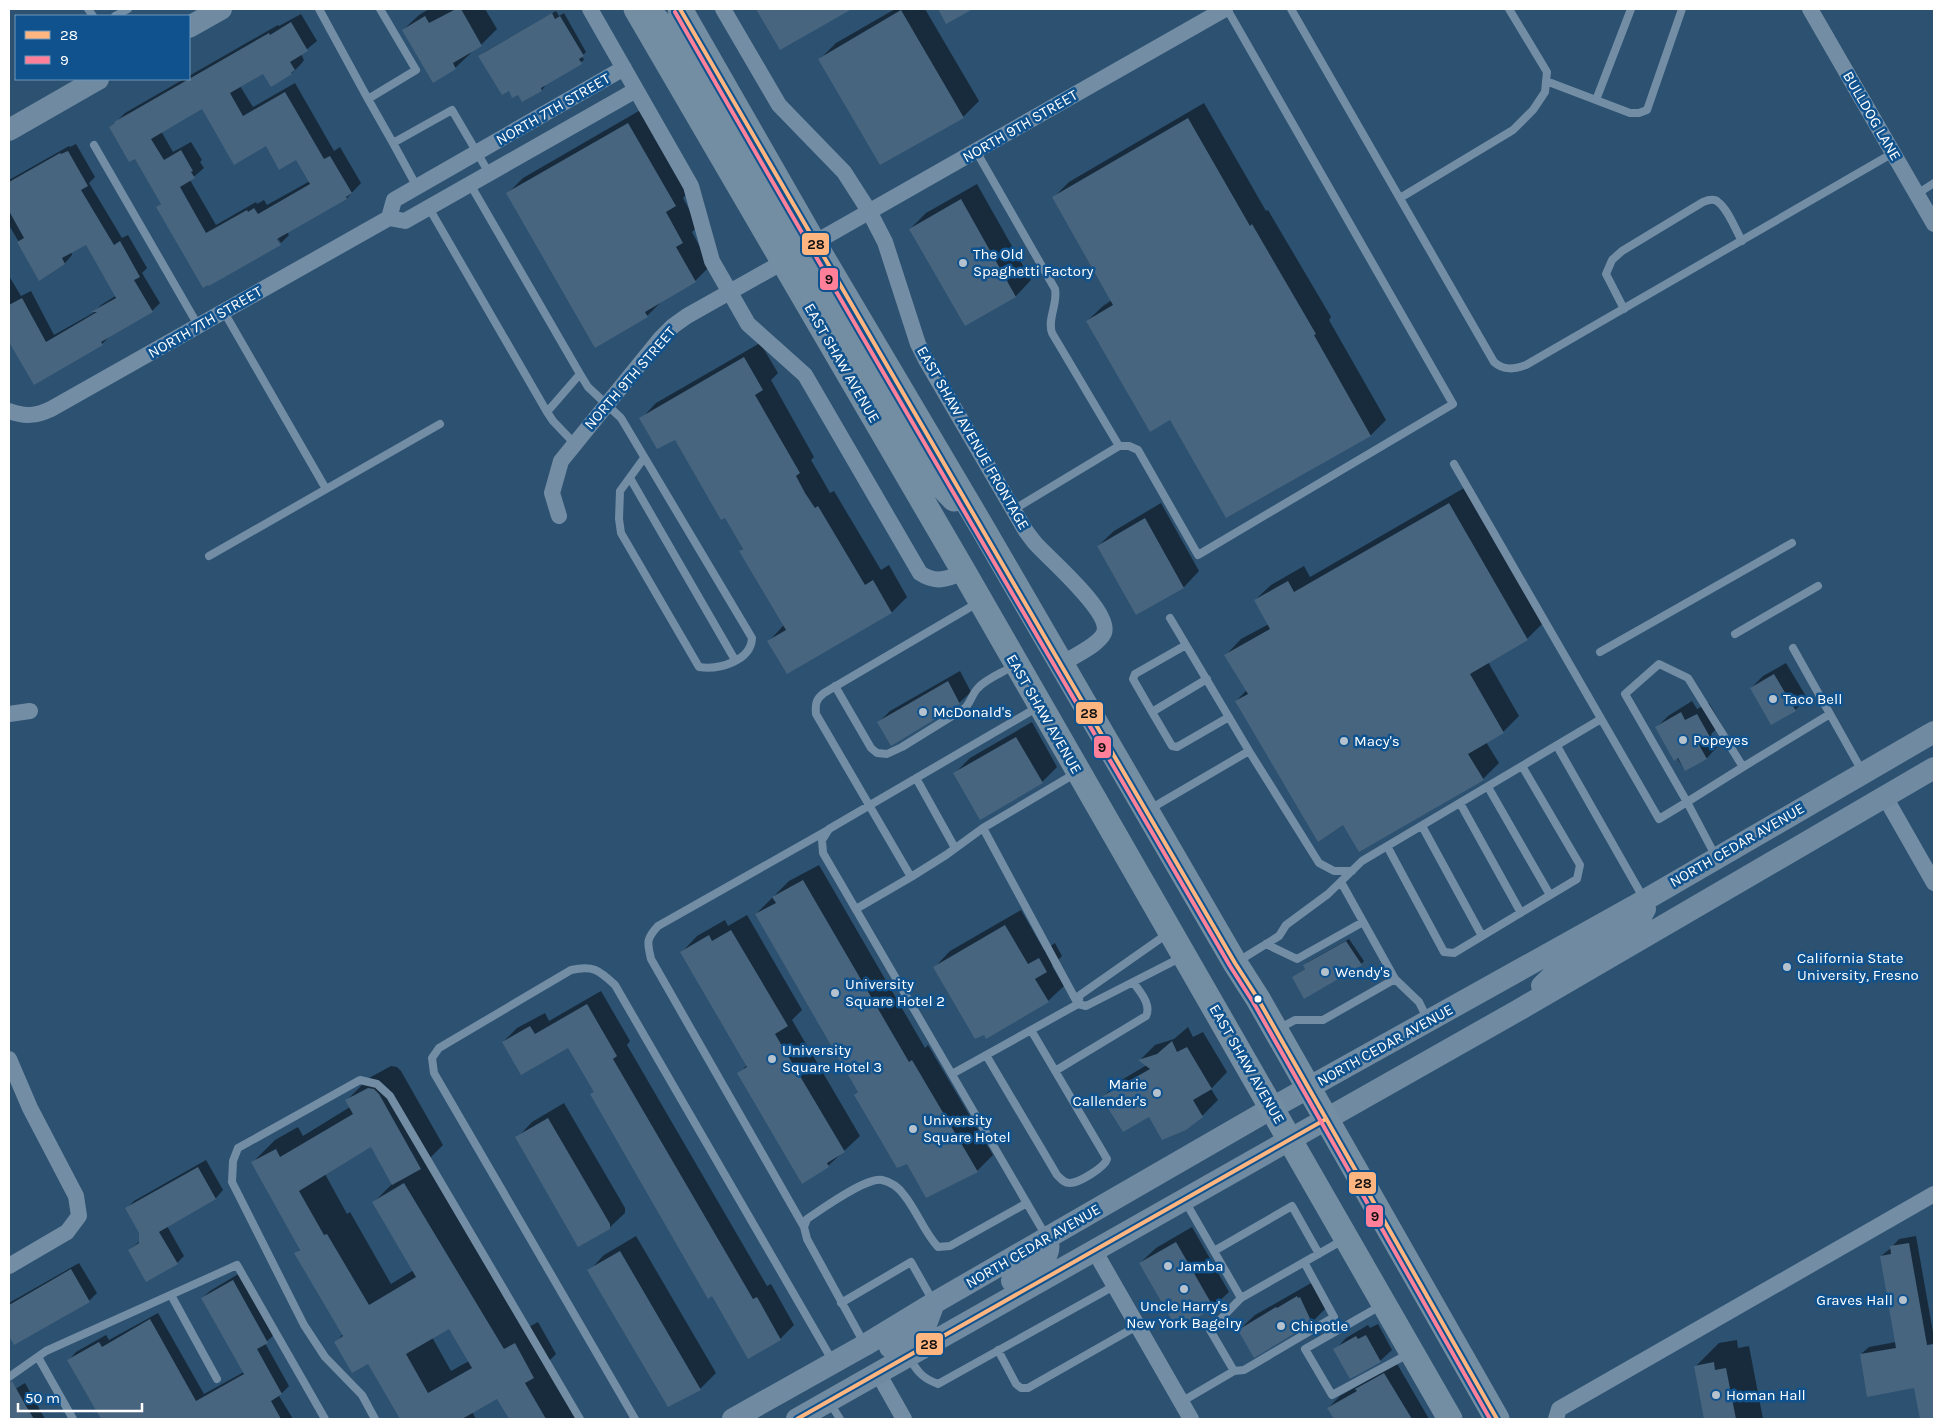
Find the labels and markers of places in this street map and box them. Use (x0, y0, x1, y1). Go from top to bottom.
place label: The Old Spaghetti Factory (973, 245, 1093, 280)
marker: The Old Spaghetti Factory (957, 257, 969, 269)
place label: Taco Bell (1783, 690, 1842, 708)
marker: Taco Bell (1767, 693, 1779, 705)
place label: McDonald's (933, 703, 1012, 721)
marker: McDonald's (917, 706, 929, 718)
place label: Popeyes (1693, 731, 1749, 749)
place label: Macy's (1354, 732, 1400, 750)
marker: Popeyes (1677, 734, 1689, 746)
marker: Macy's (1338, 735, 1350, 747)
place label: California State University, Fresno (1797, 949, 1919, 984)
marker: California State University, Fresno (1781, 961, 1793, 973)
place label: Wendy's (1335, 963, 1390, 981)
marker: Wendy's (1319, 966, 1331, 978)
place label: University Square Hotel 2 (845, 975, 945, 1010)
marker: University Square Hotel 2 (829, 987, 841, 999)
unlabelled marker (1253, 994, 1263, 1004)
place label: University Square Hotel 3 (782, 1041, 882, 1076)
marker: University Square Hotel 3 (766, 1053, 778, 1065)
place label: Marie Callender's (1072, 1075, 1147, 1110)
marker: Marie Callender's (1151, 1087, 1163, 1099)
place label: University Square Hotel (923, 1111, 1011, 1146)
marker: University Square Hotel (907, 1123, 919, 1135)
place label: Jamba (1178, 1257, 1224, 1275)
marker: Jamba (1162, 1260, 1174, 1272)
marker: Uncle Harry's New York Bagelry (1178, 1283, 1190, 1295)
place label: Graves Hall (1816, 1291, 1893, 1309)
marker: Graves Hall (1897, 1294, 1909, 1306)
place label: Uncle Harry's New York Bagelry (1126, 1297, 1242, 1332)
place label: Chipotle (1291, 1317, 1348, 1335)
marker: Chipotle (1275, 1320, 1287, 1332)
place label: Homan Hall (1726, 1386, 1806, 1404)
marker: Homan Hall (1710, 1389, 1722, 1401)

